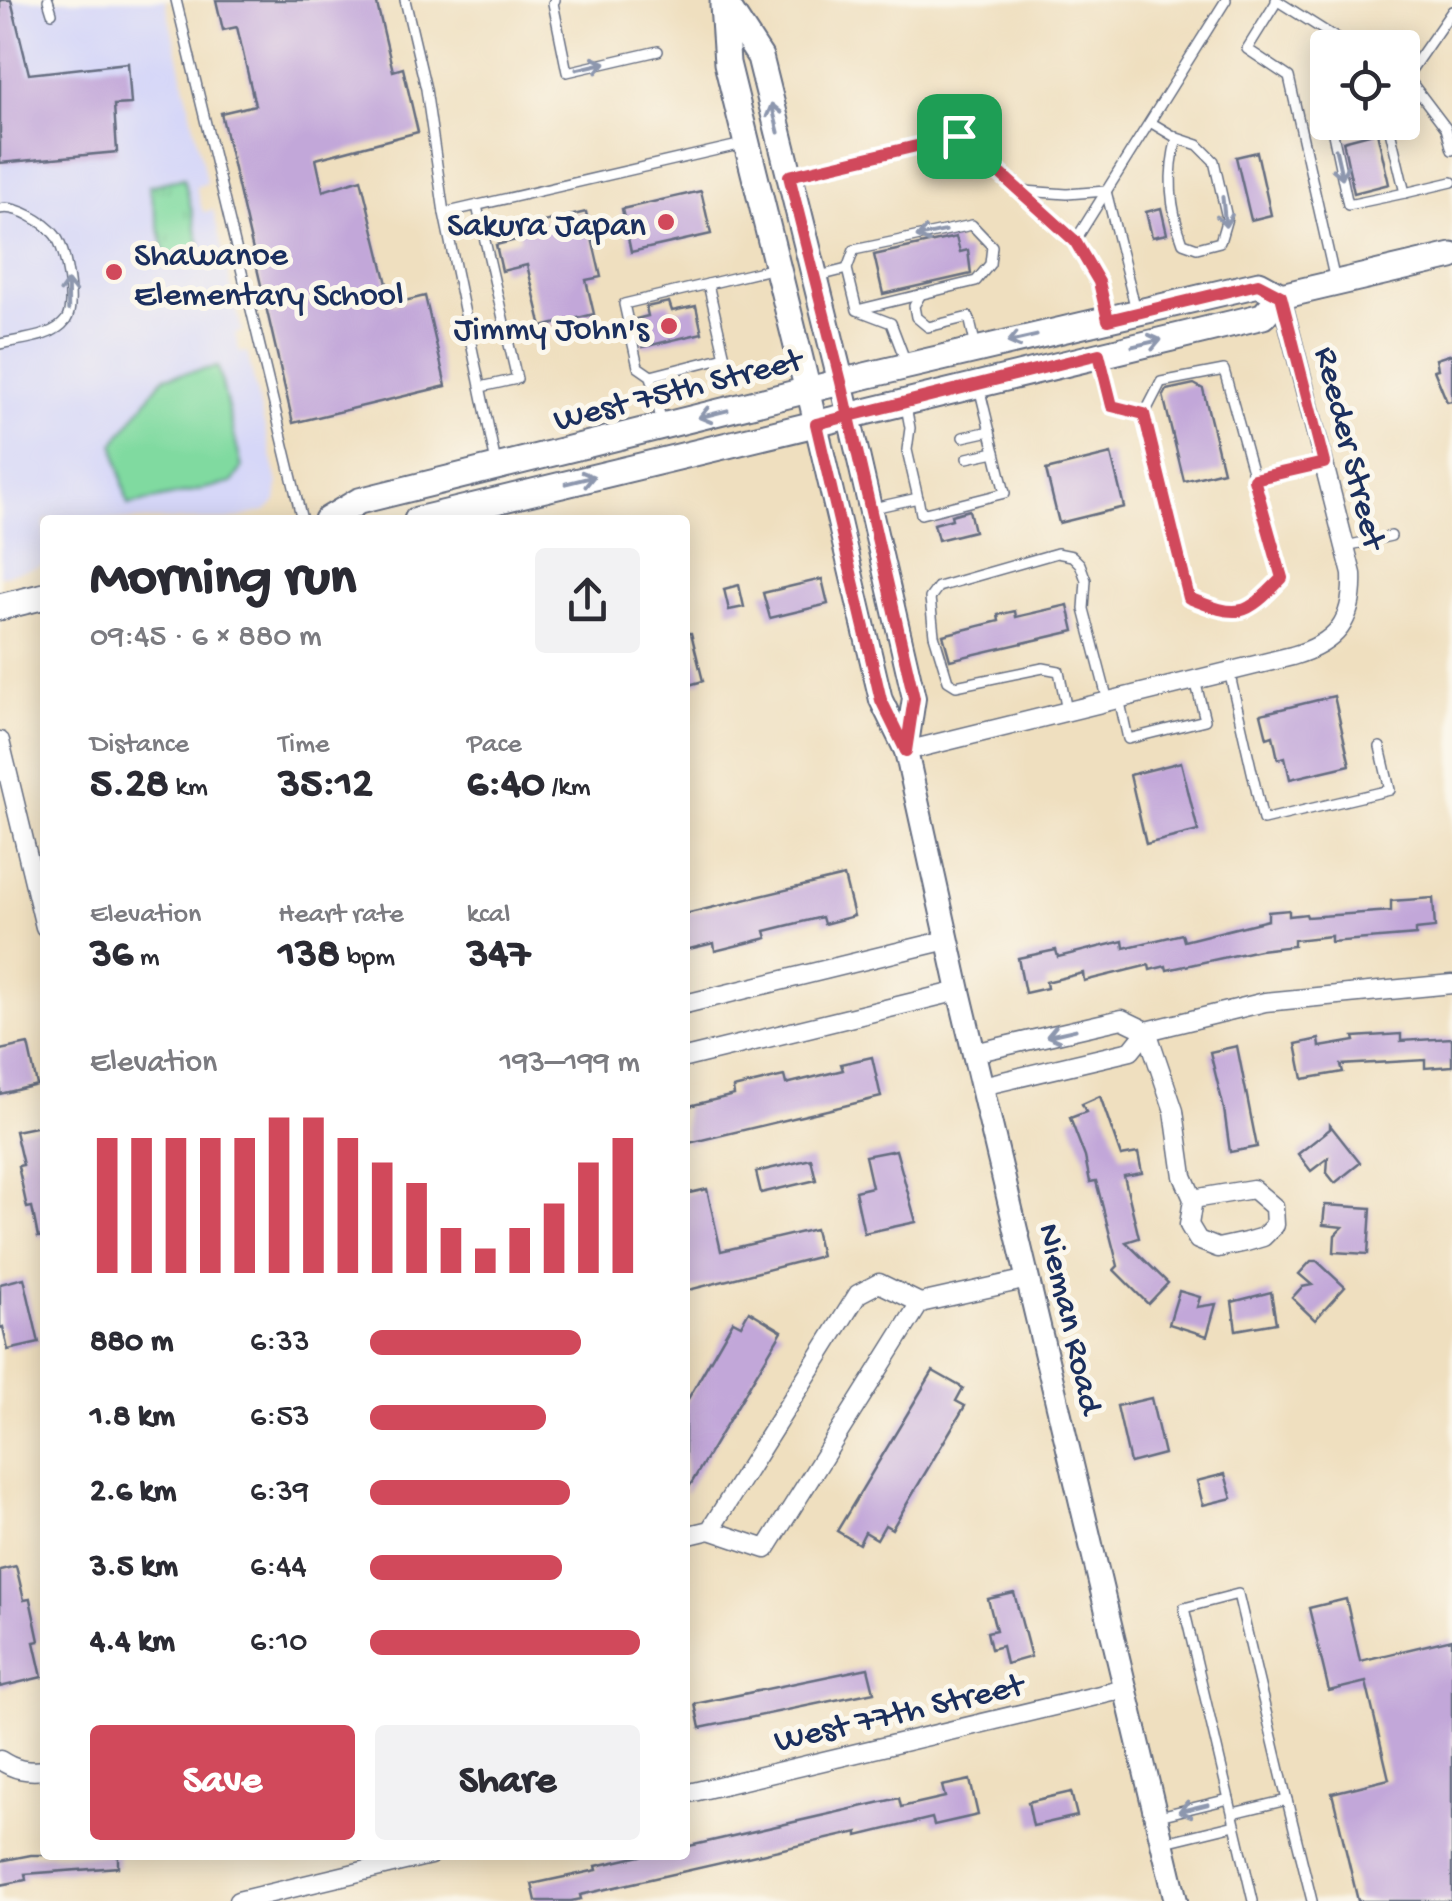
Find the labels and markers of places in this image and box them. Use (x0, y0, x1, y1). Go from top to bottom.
pin (917, 94, 1002, 179)
place label: Sakura Japan (447, 207, 646, 248)
marker: Sakura Japan (655, 211, 677, 233)
place label: Shawanoe Elementary School (134, 237, 404, 318)
marker: Shawanoe Elementary School (103, 261, 125, 283)
place label: Jimmy John's (454, 311, 650, 352)
marker: Jimmy John's (658, 315, 680, 337)

